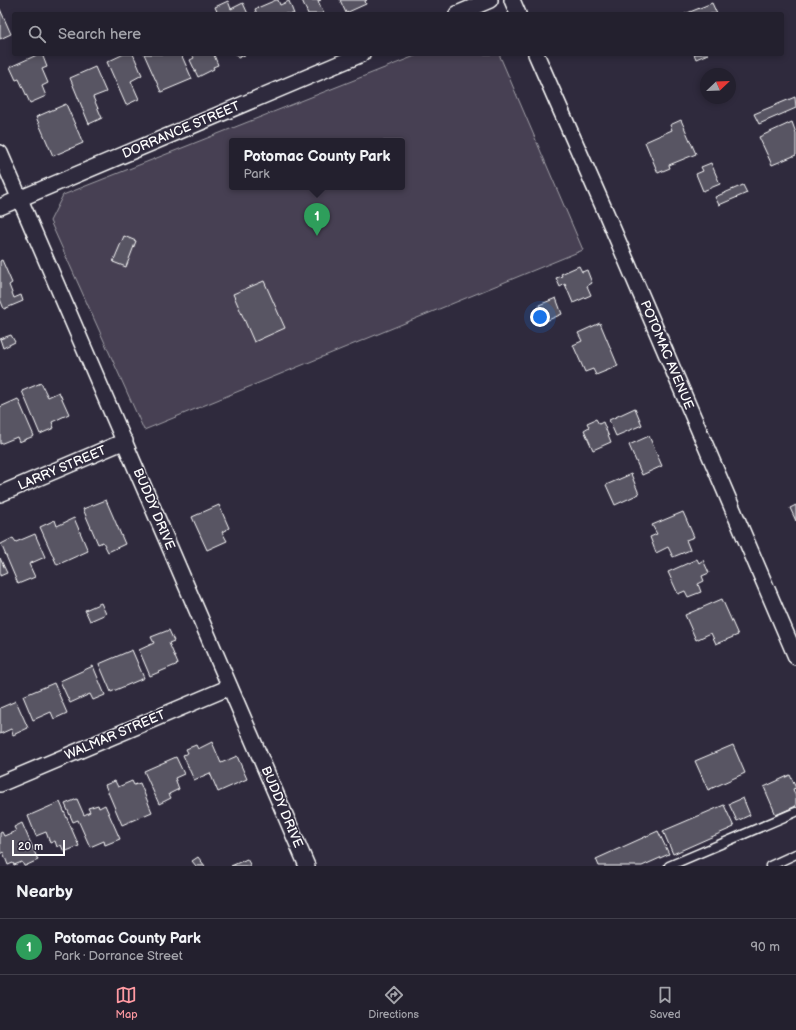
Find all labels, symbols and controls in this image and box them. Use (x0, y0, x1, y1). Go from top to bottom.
search box (12, 12, 784, 56)
icon: search (26, 23, 48, 45)
text: Search here (58, 25, 141, 44)
north arrow (700, 68, 736, 104)
street label: DORRANCE STREET (120, 98, 242, 162)
popup (229, 138, 405, 190)
text: Potomac County Park (244, 147, 390, 166)
text: Park (244, 166, 270, 182)
pin: 1 (304, 203, 330, 236)
street label: POTOMAC AVENUE (637, 298, 697, 412)
your location (530, 307, 550, 327)
street label: LARRY STREET (15, 442, 109, 494)
street label: BUDDY DRIVE (130, 466, 179, 553)
street label: WALMAR STREET (62, 707, 168, 763)
street label: BUDDY DRIVE (258, 764, 307, 851)
scale bar (12, 838, 65, 857)
text: 20 m (18, 840, 43, 853)
text: Nearby (16, 882, 73, 902)
text: Potomac County Park (54, 929, 201, 948)
text: 1 (26, 939, 32, 955)
text: 90 m (751, 939, 780, 955)
text: Park · Dorrance Street (54, 948, 183, 964)
tab: Map (115, 984, 138, 1021)
tab: Directions (368, 984, 419, 1021)
tab: Saved (650, 984, 681, 1021)

